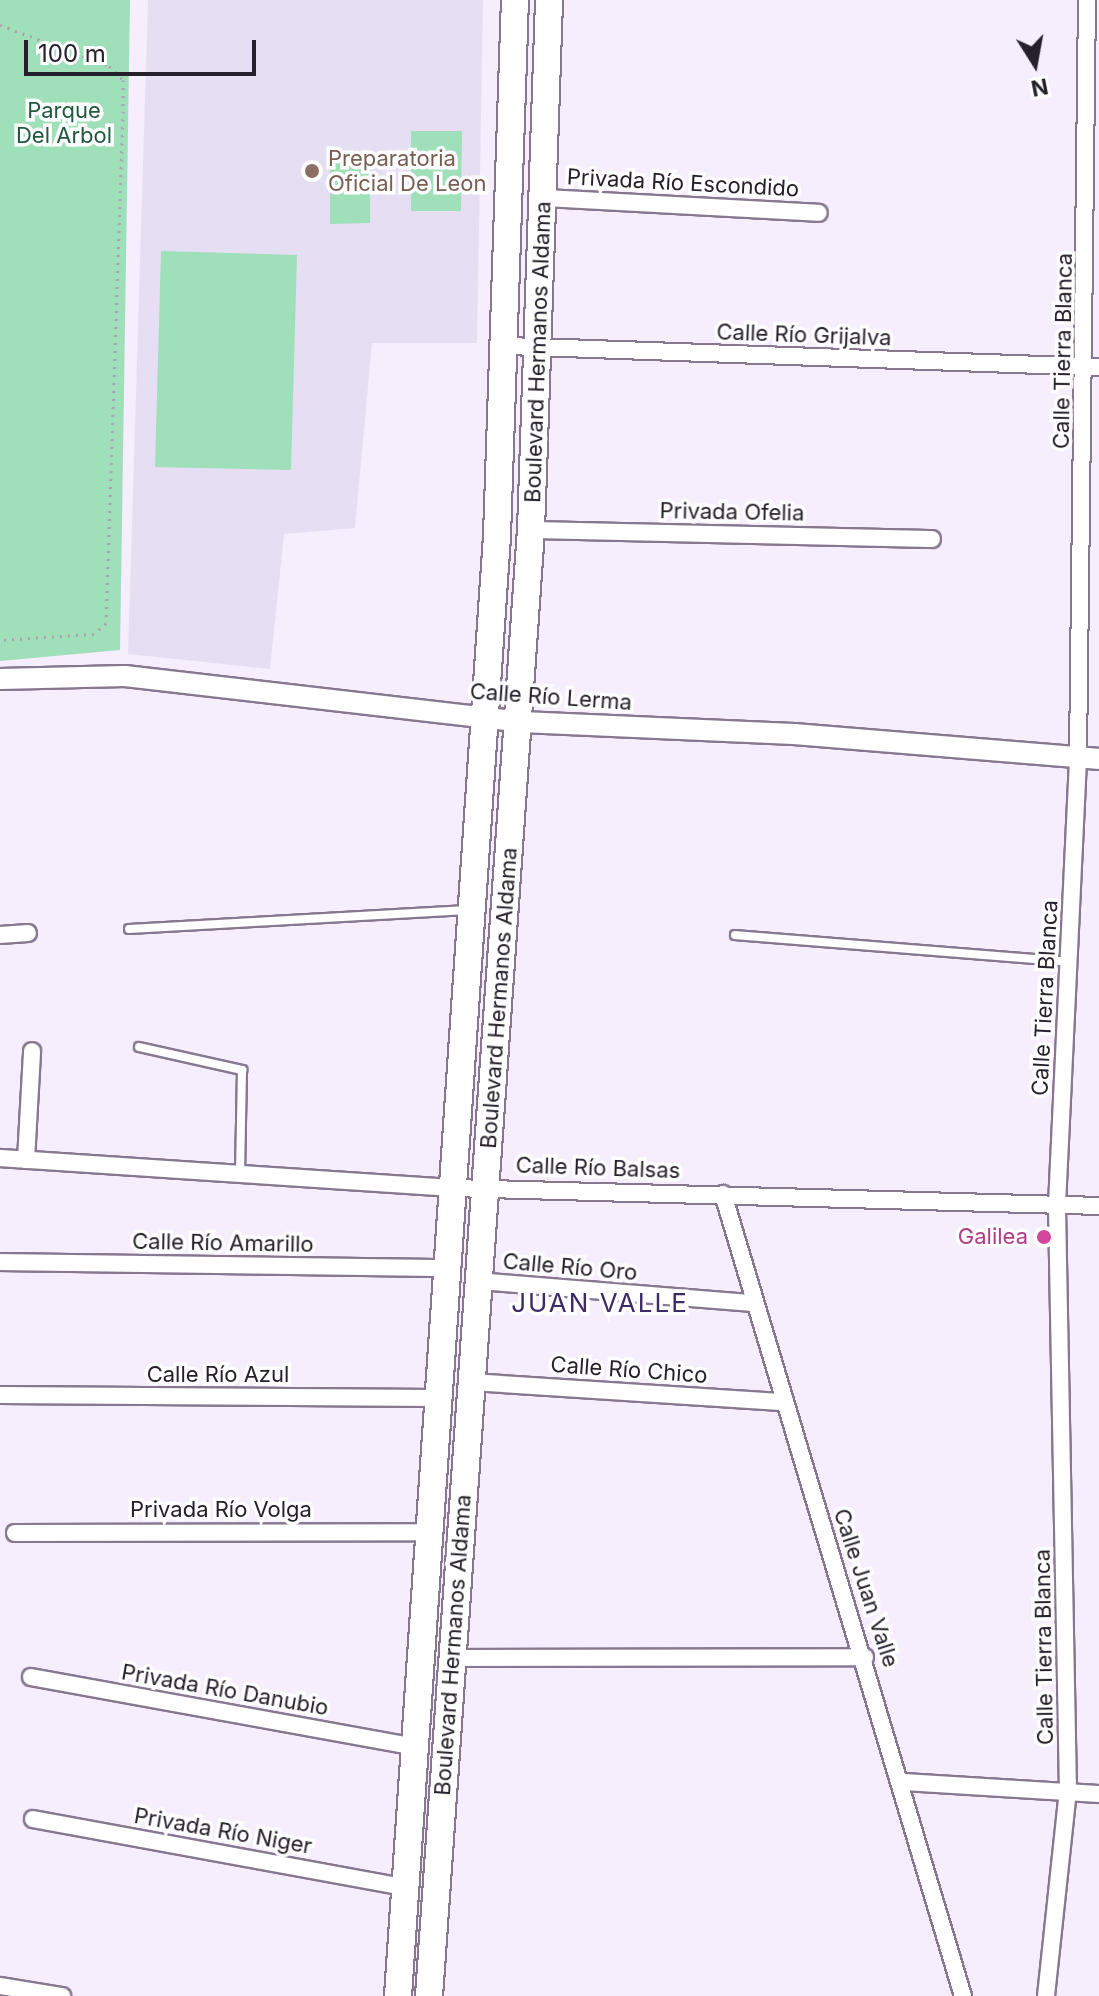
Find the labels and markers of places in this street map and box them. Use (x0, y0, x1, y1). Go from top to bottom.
place label: Preparatoria Oficial De Leon (328, 145, 486, 196)
marker: Preparatoria Oficial De Leon (303, 162, 321, 180)
place label: Galilea (958, 1224, 1028, 1250)
marker: Galilea (1035, 1228, 1053, 1246)

